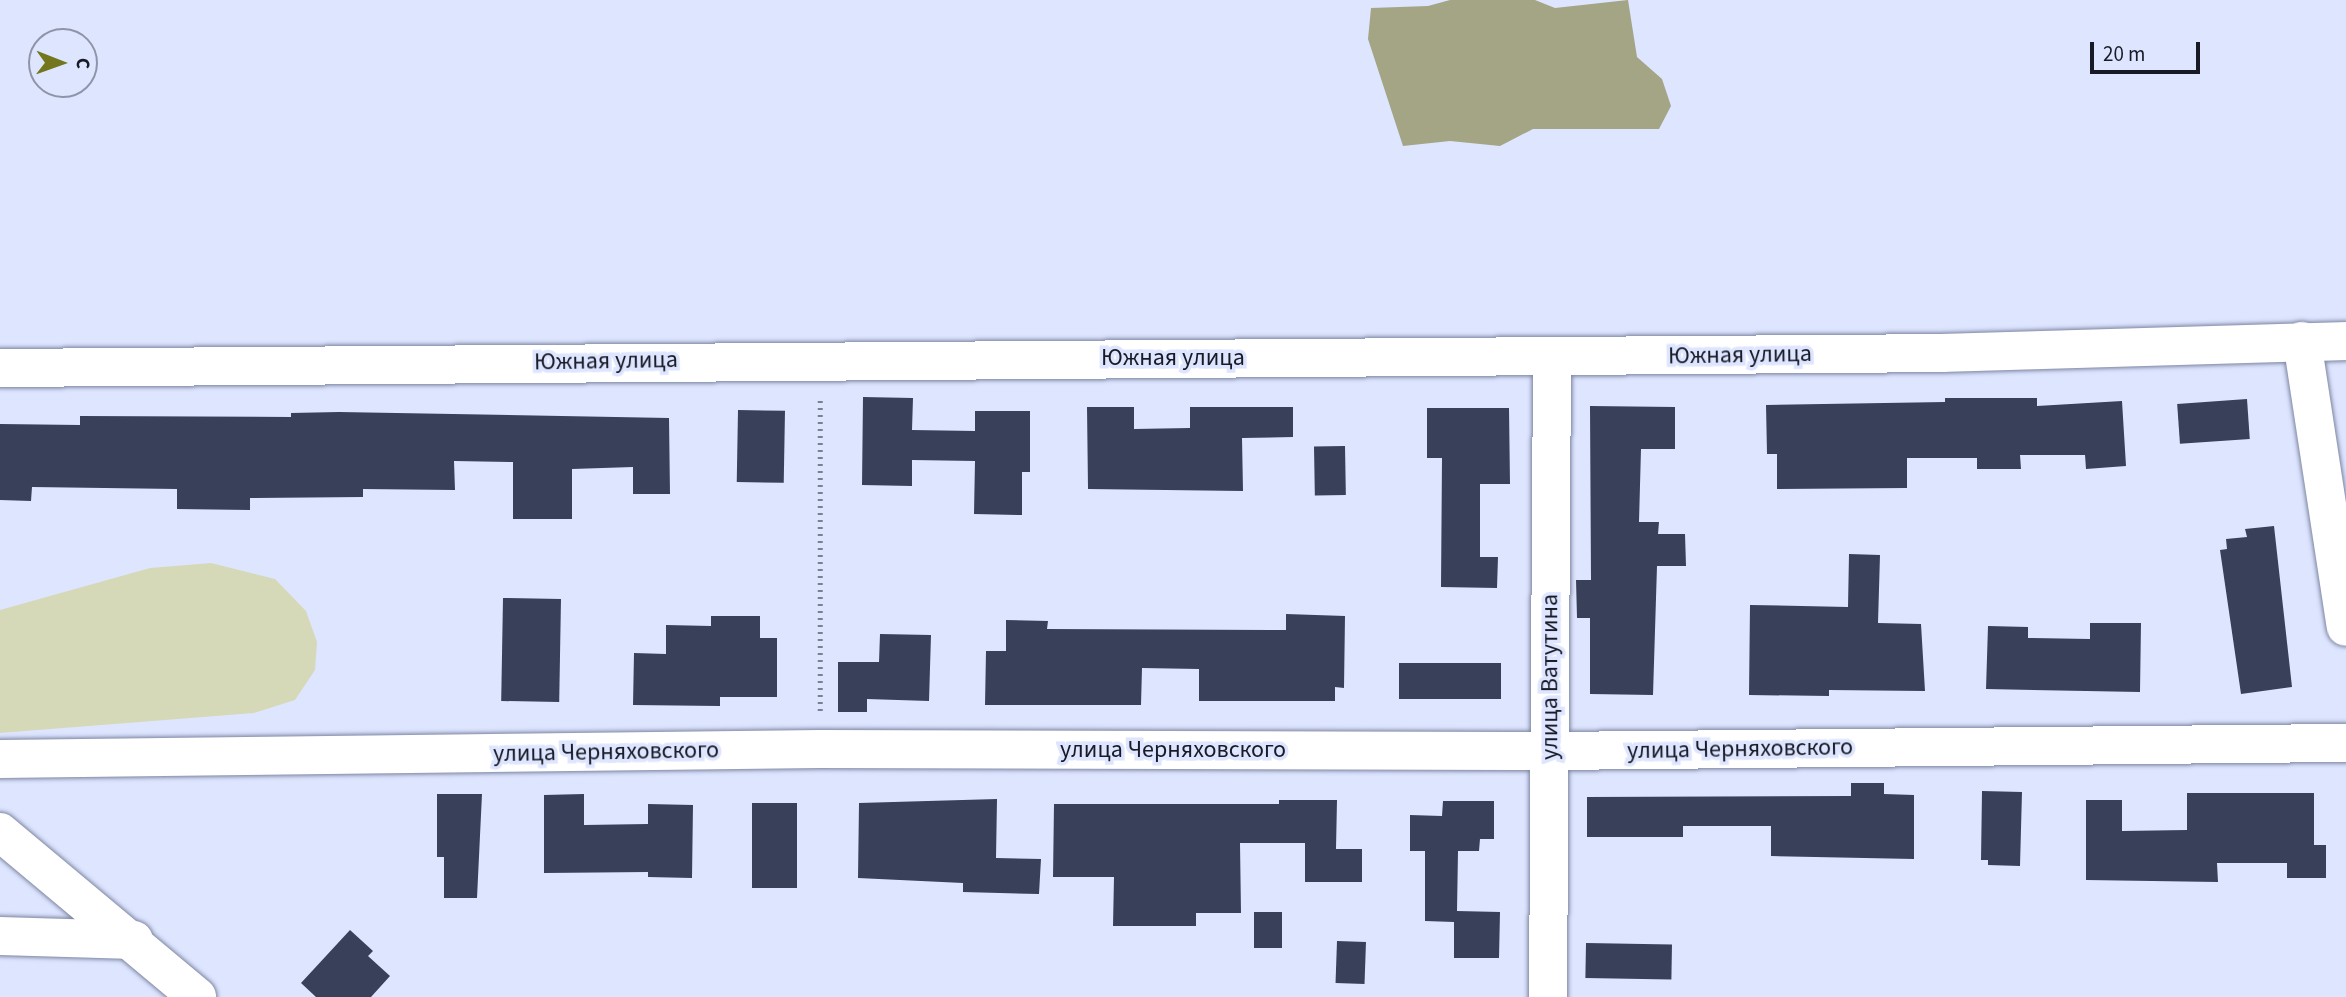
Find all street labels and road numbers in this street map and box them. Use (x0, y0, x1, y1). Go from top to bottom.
street label: Южная улица (1668, 339, 1812, 371)
street label: Южная улица (1101, 344, 1245, 372)
street label: Южная улица (534, 345, 678, 377)
street label: улица Ватутина (1536, 594, 1564, 760)
street label: улица Черняховского (1627, 733, 1853, 765)
street label: улица Черняховского (493, 736, 719, 768)
street label: улица Черняховского (1060, 736, 1286, 764)

